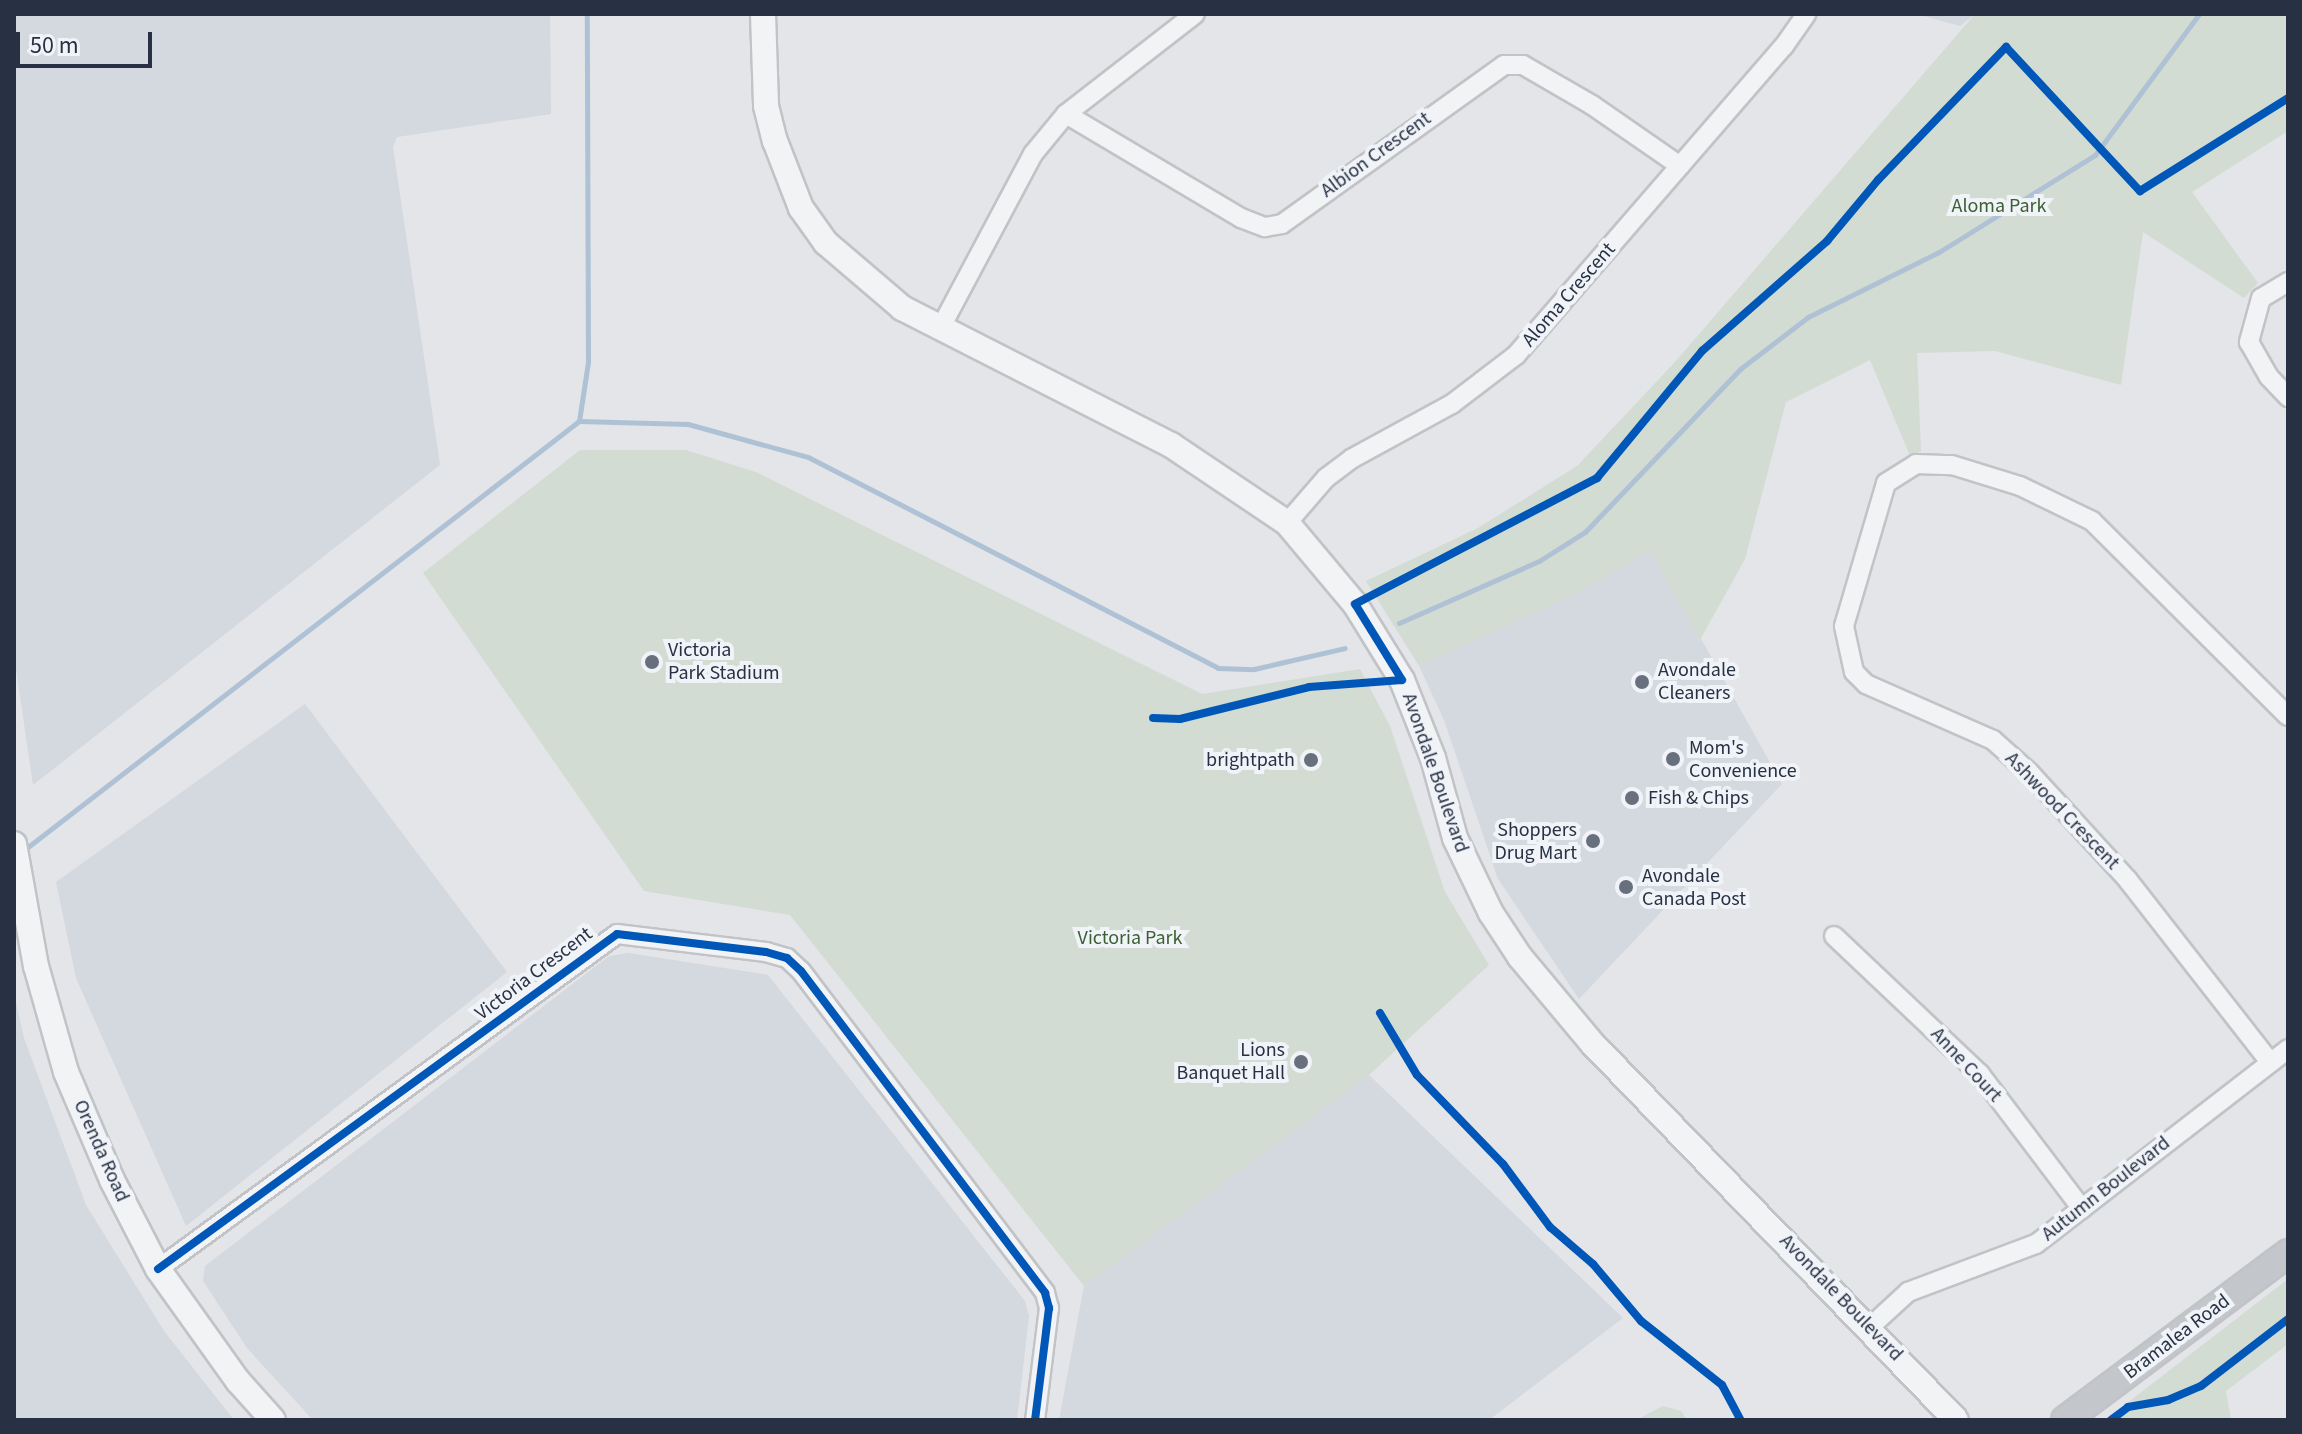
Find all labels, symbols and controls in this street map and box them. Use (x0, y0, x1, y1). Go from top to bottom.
scale bar (20, 16, 156, 66)
text: 50 m (30, 28, 79, 63)
street label: Albion Crescent (1316, 107, 1436, 203)
park label: Aloma Park (1952, 194, 2046, 218)
street label: Aloma Crescent (1517, 238, 1621, 352)
place label: Victoria Park Stadium (668, 638, 779, 685)
marker: Victoria Park Stadium (643, 653, 661, 671)
place label: Avondale Cleaners (1658, 658, 1736, 705)
marker: Avondale Cleaners (1633, 673, 1651, 691)
street label: Avondale Boulevard (1396, 690, 1474, 856)
place label: Mom's Convenience (1689, 736, 1797, 783)
street label: Ashwood Crescent (2000, 747, 2124, 875)
place label: brightpath (1206, 748, 1295, 772)
marker: Mom's Convenience (1664, 750, 1682, 768)
marker: brightpath (1302, 751, 1320, 769)
place label: Fish & Chips (1648, 786, 1749, 810)
marker: Fish & Chips (1623, 789, 1641, 807)
place label: Shoppers Drug Mart (1494, 818, 1577, 865)
marker: Shoppers Drug Mart (1584, 832, 1602, 850)
place label: Avondale Canada Post (1642, 864, 1746, 911)
marker: Avondale Canada Post (1617, 878, 1635, 896)
street label: Victoria Crescent (471, 922, 597, 1026)
park label: Victoria Park (1078, 926, 1182, 950)
street label: Anne Court (1925, 1023, 2007, 1107)
place label: Lions Banquet Hall (1176, 1038, 1285, 1085)
marker: Lions Banquet Hall (1292, 1053, 1310, 1071)
street label: Orenda Road (68, 1096, 134, 1206)
street label: Autumn Boulevard (2037, 1131, 2175, 1247)
street label: Avondale Boulevard (1774, 1229, 1908, 1367)
street label: Bramalea Road (2119, 1289, 2235, 1385)

